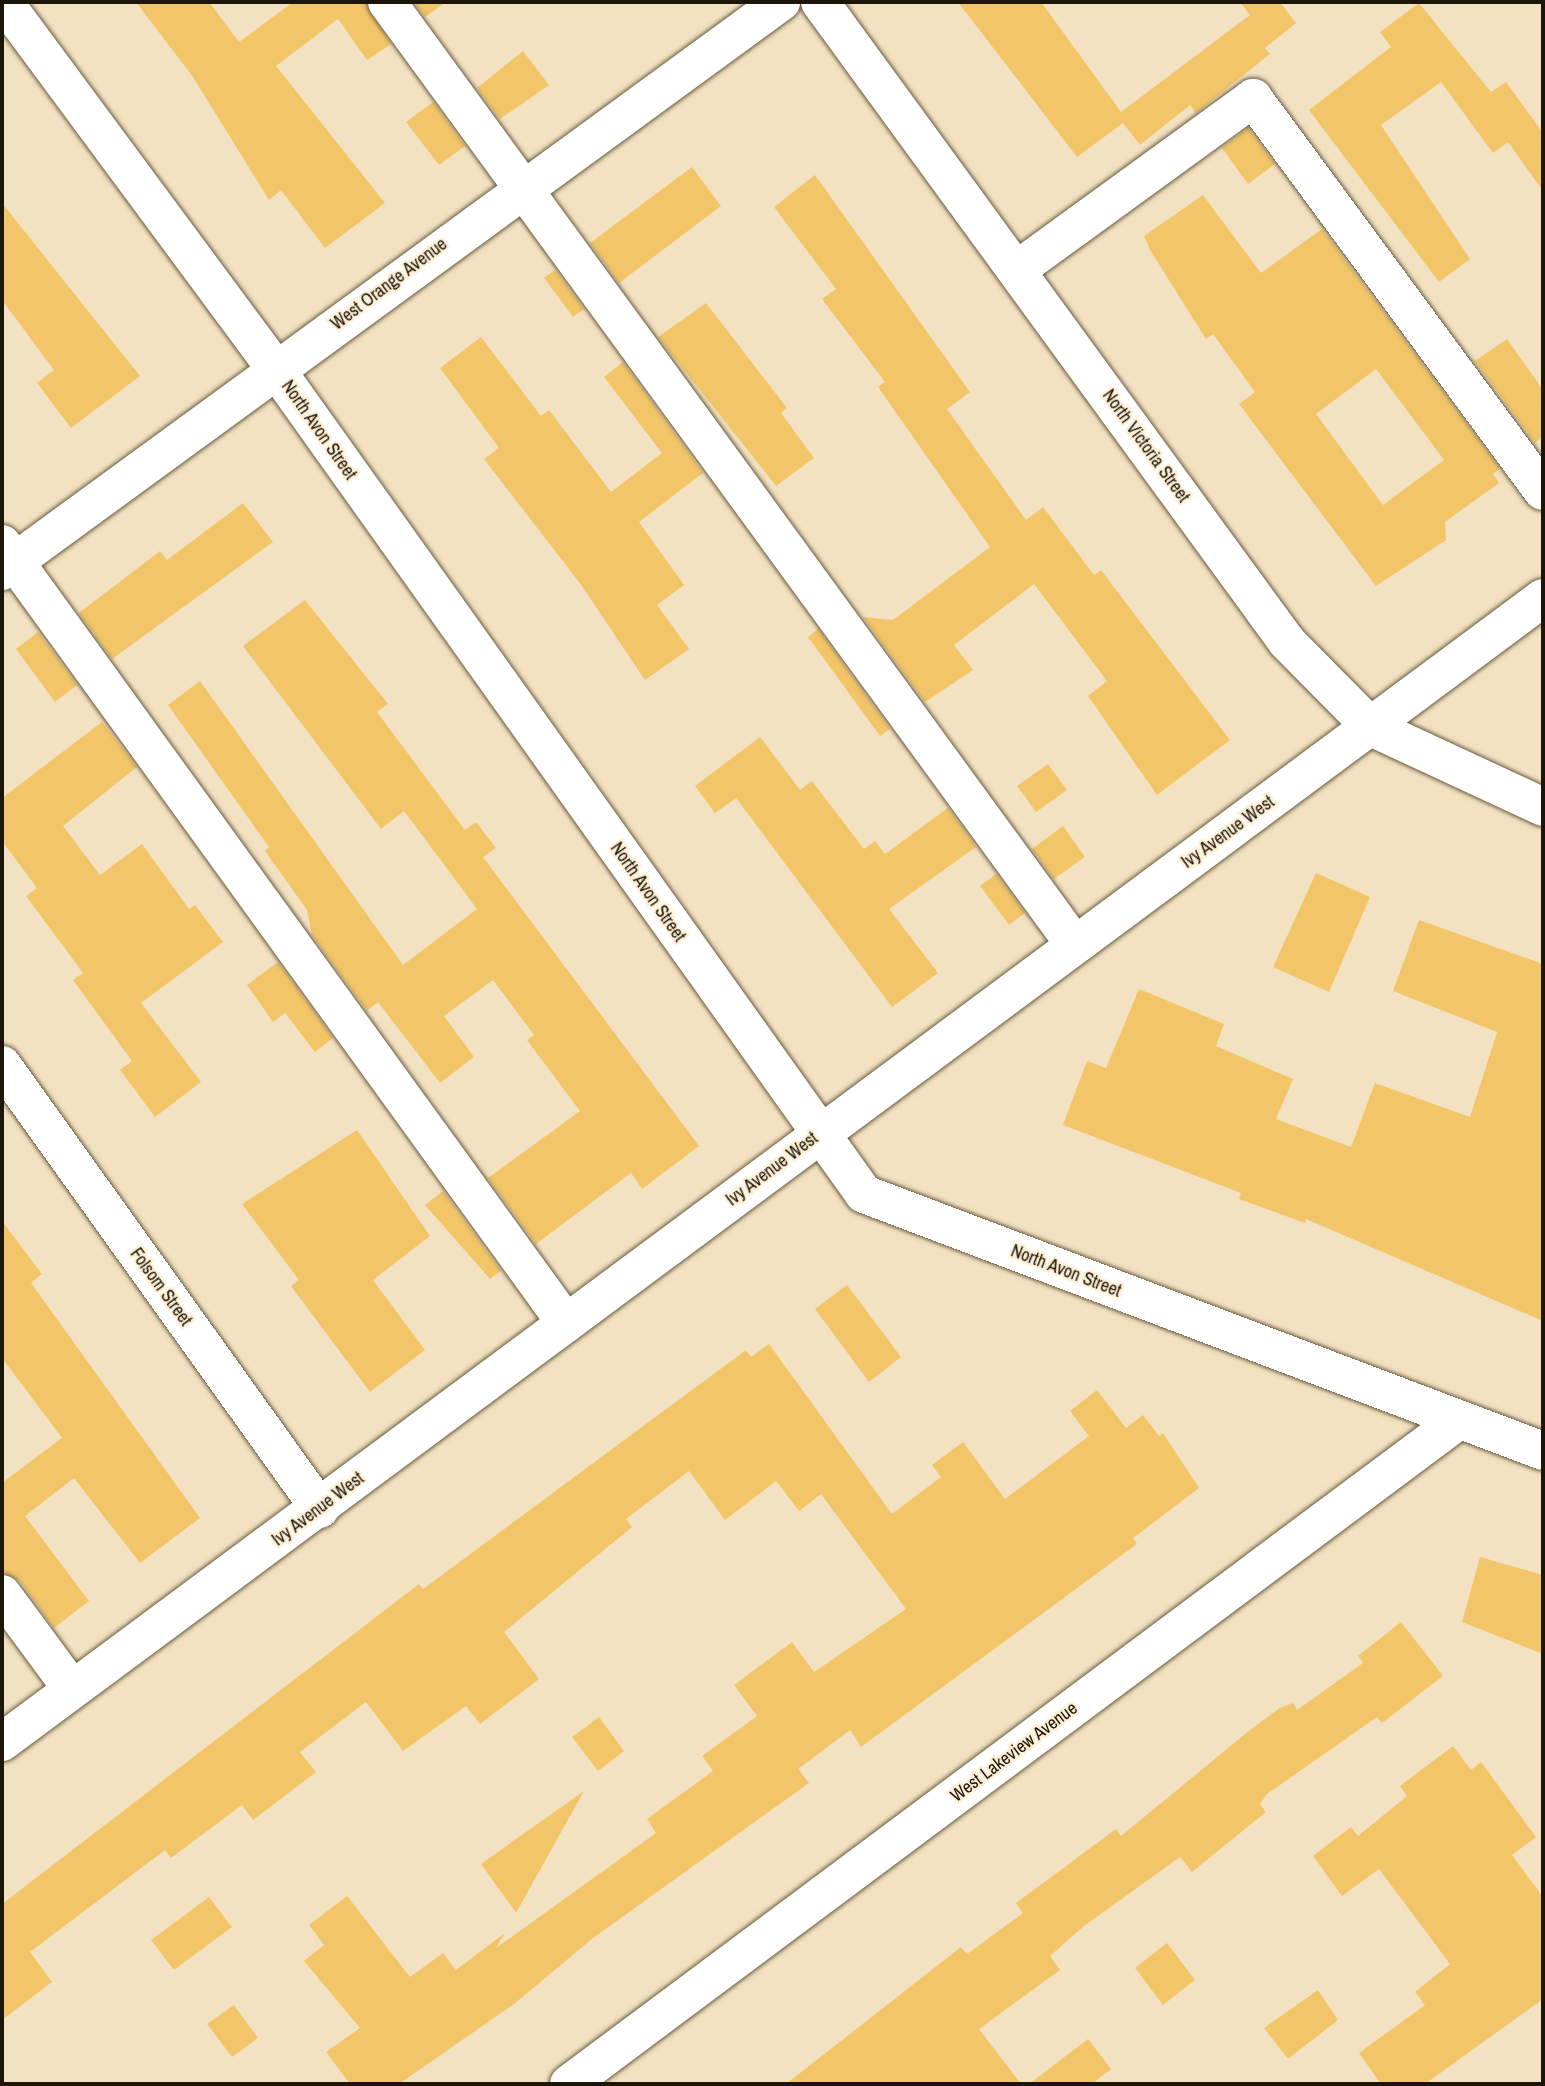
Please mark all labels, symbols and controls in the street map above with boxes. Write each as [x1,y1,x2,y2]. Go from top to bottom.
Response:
street label: West Orange Avenue [326,233,452,335]
street label: North Avon Street [277,376,361,484]
street label: North Victoria Street [1098,385,1194,507]
street label: Ivy Avenue West [1177,791,1279,873]
street label: North Avon Street [606,838,690,946]
street label: Ivy Avenue West [721,1127,823,1211]
street label: North Avon Street [1007,1240,1125,1302]
street label: Folsom Street [125,1244,197,1330]
street label: Ivy Avenue West [267,1467,369,1551]
street label: West Lakeview Avenue [946,1697,1082,1807]

